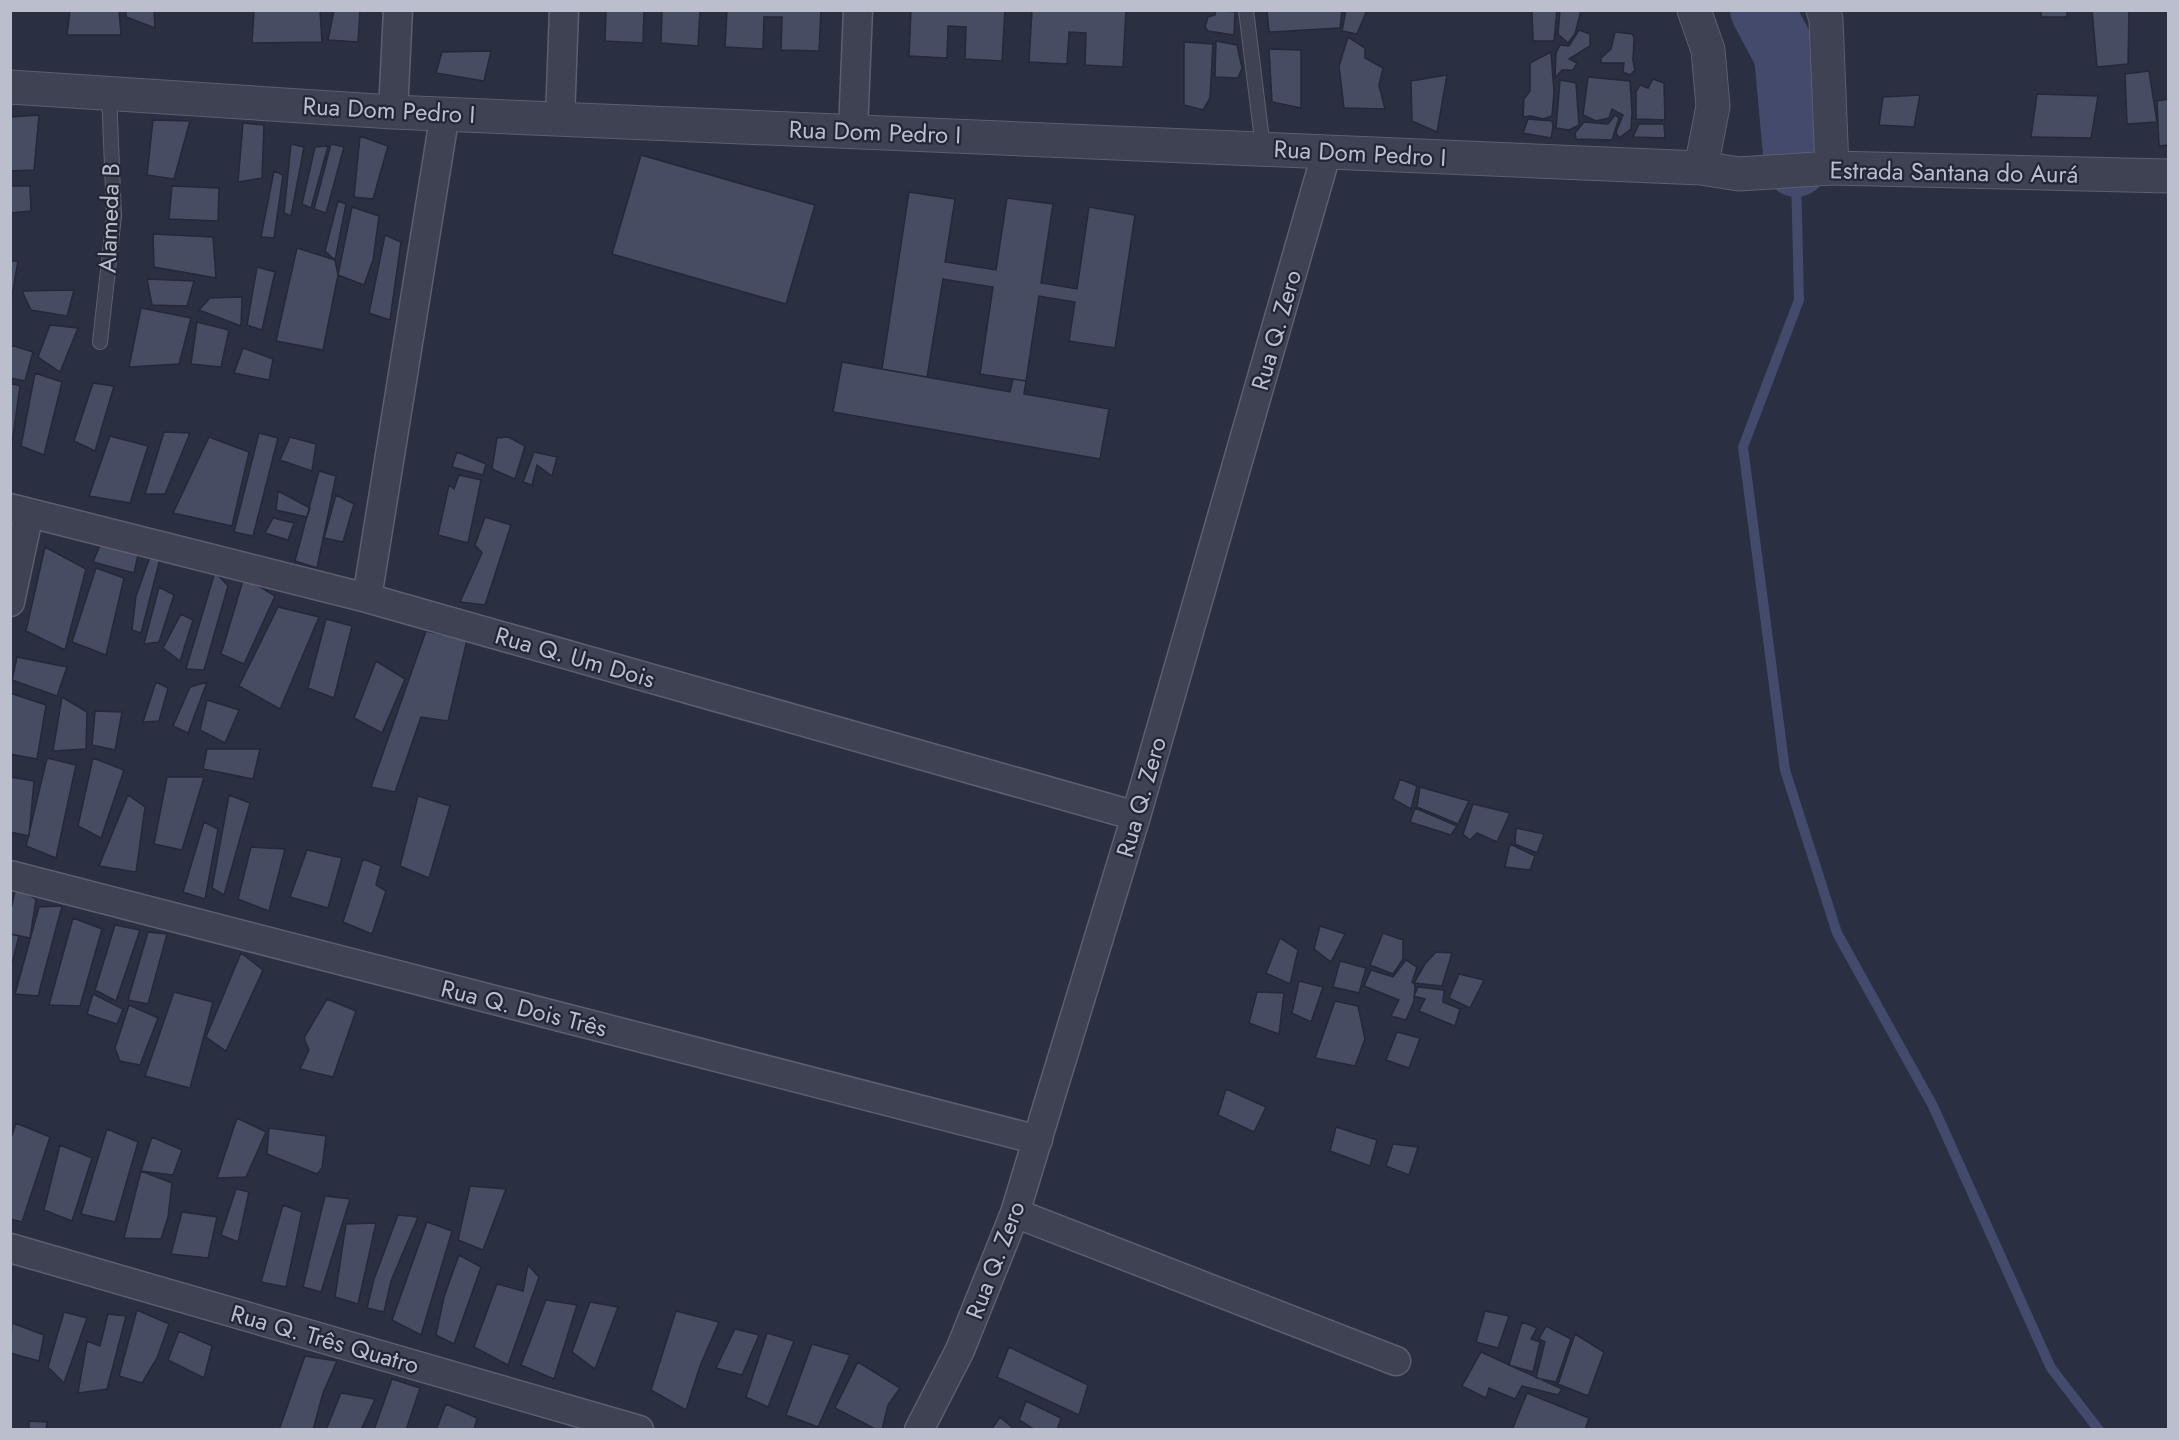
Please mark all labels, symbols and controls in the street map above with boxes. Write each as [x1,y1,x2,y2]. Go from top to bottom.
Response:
street label: Rua Dom Pedro I [302,88,476,132]
street label: Rua Dom Pedro I [788,111,962,153]
street label: Rua Dom Pedro I [1273,131,1447,175]
street label: Estrada Santana do Aurá [1829,152,2079,192]
street label: Alameda B [90,163,128,273]
street label: Rua Q. Zero [1242,266,1310,394]
street label: Rua Q. Um Dois [491,618,659,696]
street label: Rua Q. Zero [1107,733,1175,861]
street label: Rua Q. Dois Três [437,970,611,1046]
street label: Rua Q. Zero [956,1196,1034,1324]
street label: Rua Q. Três Quatro [227,1295,423,1383]

